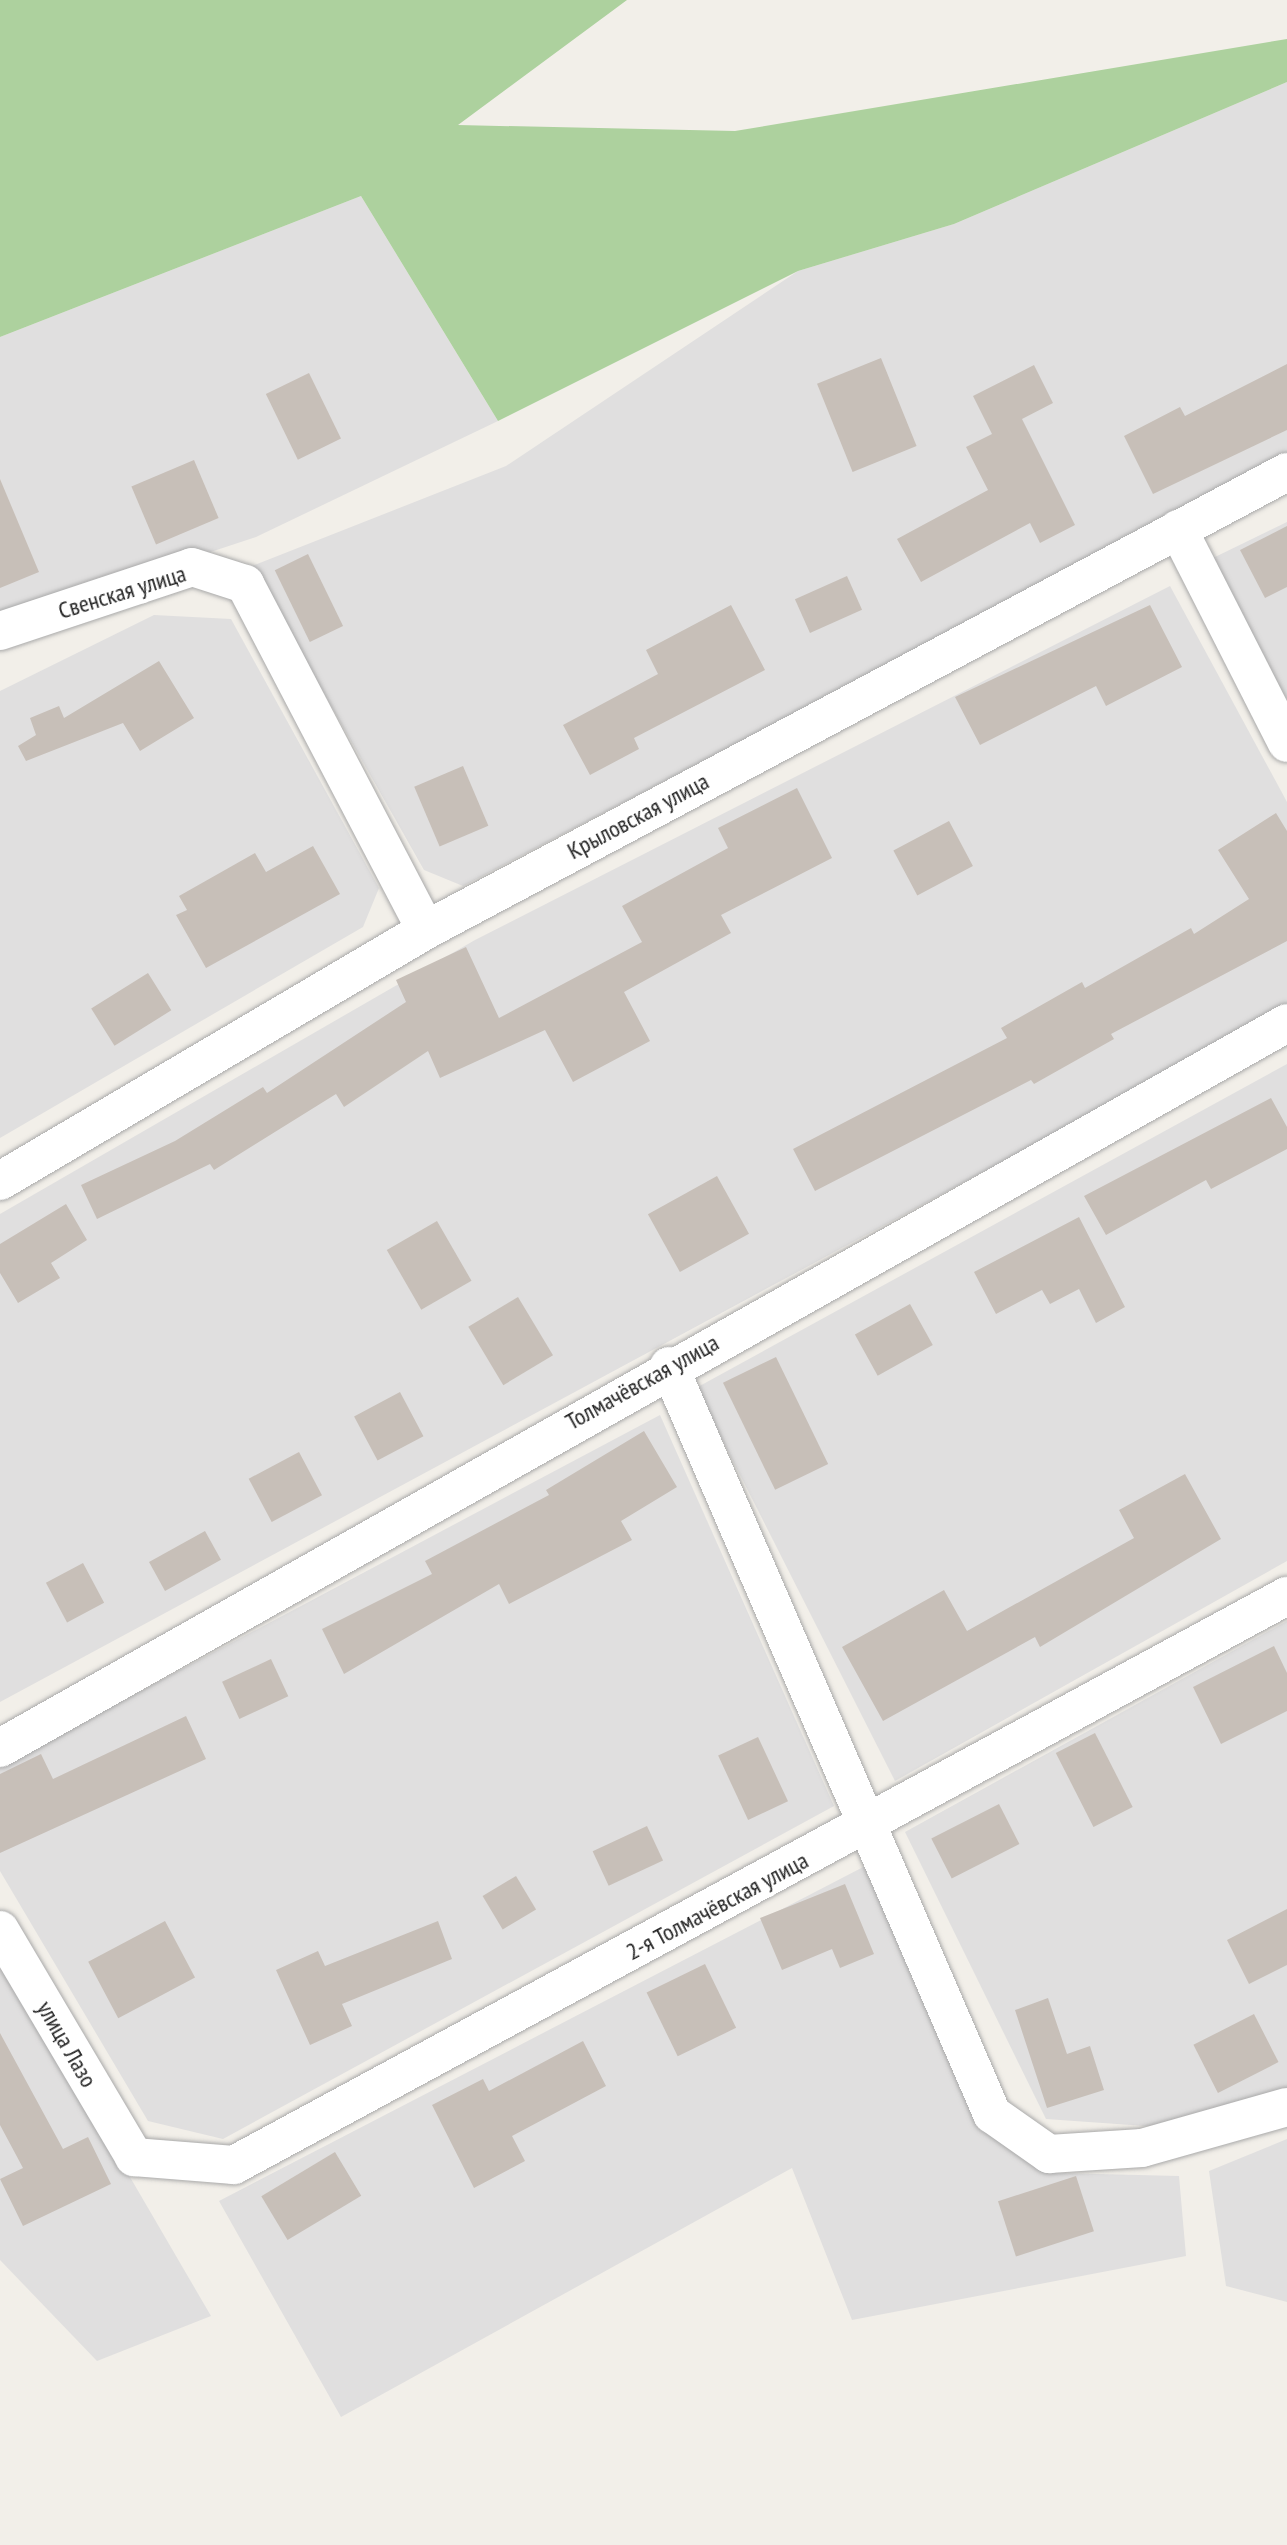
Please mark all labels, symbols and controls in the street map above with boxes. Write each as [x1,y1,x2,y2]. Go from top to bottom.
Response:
street label: Свенская улица [55,559,189,625]
street label: Крыловская улица [562,767,714,865]
street label: Толмачёвская улица [560,1328,724,1436]
street label: 2-я Толмачёвская улица [621,1846,813,1966]
street label: улица Лазо [31,1996,103,2092]

